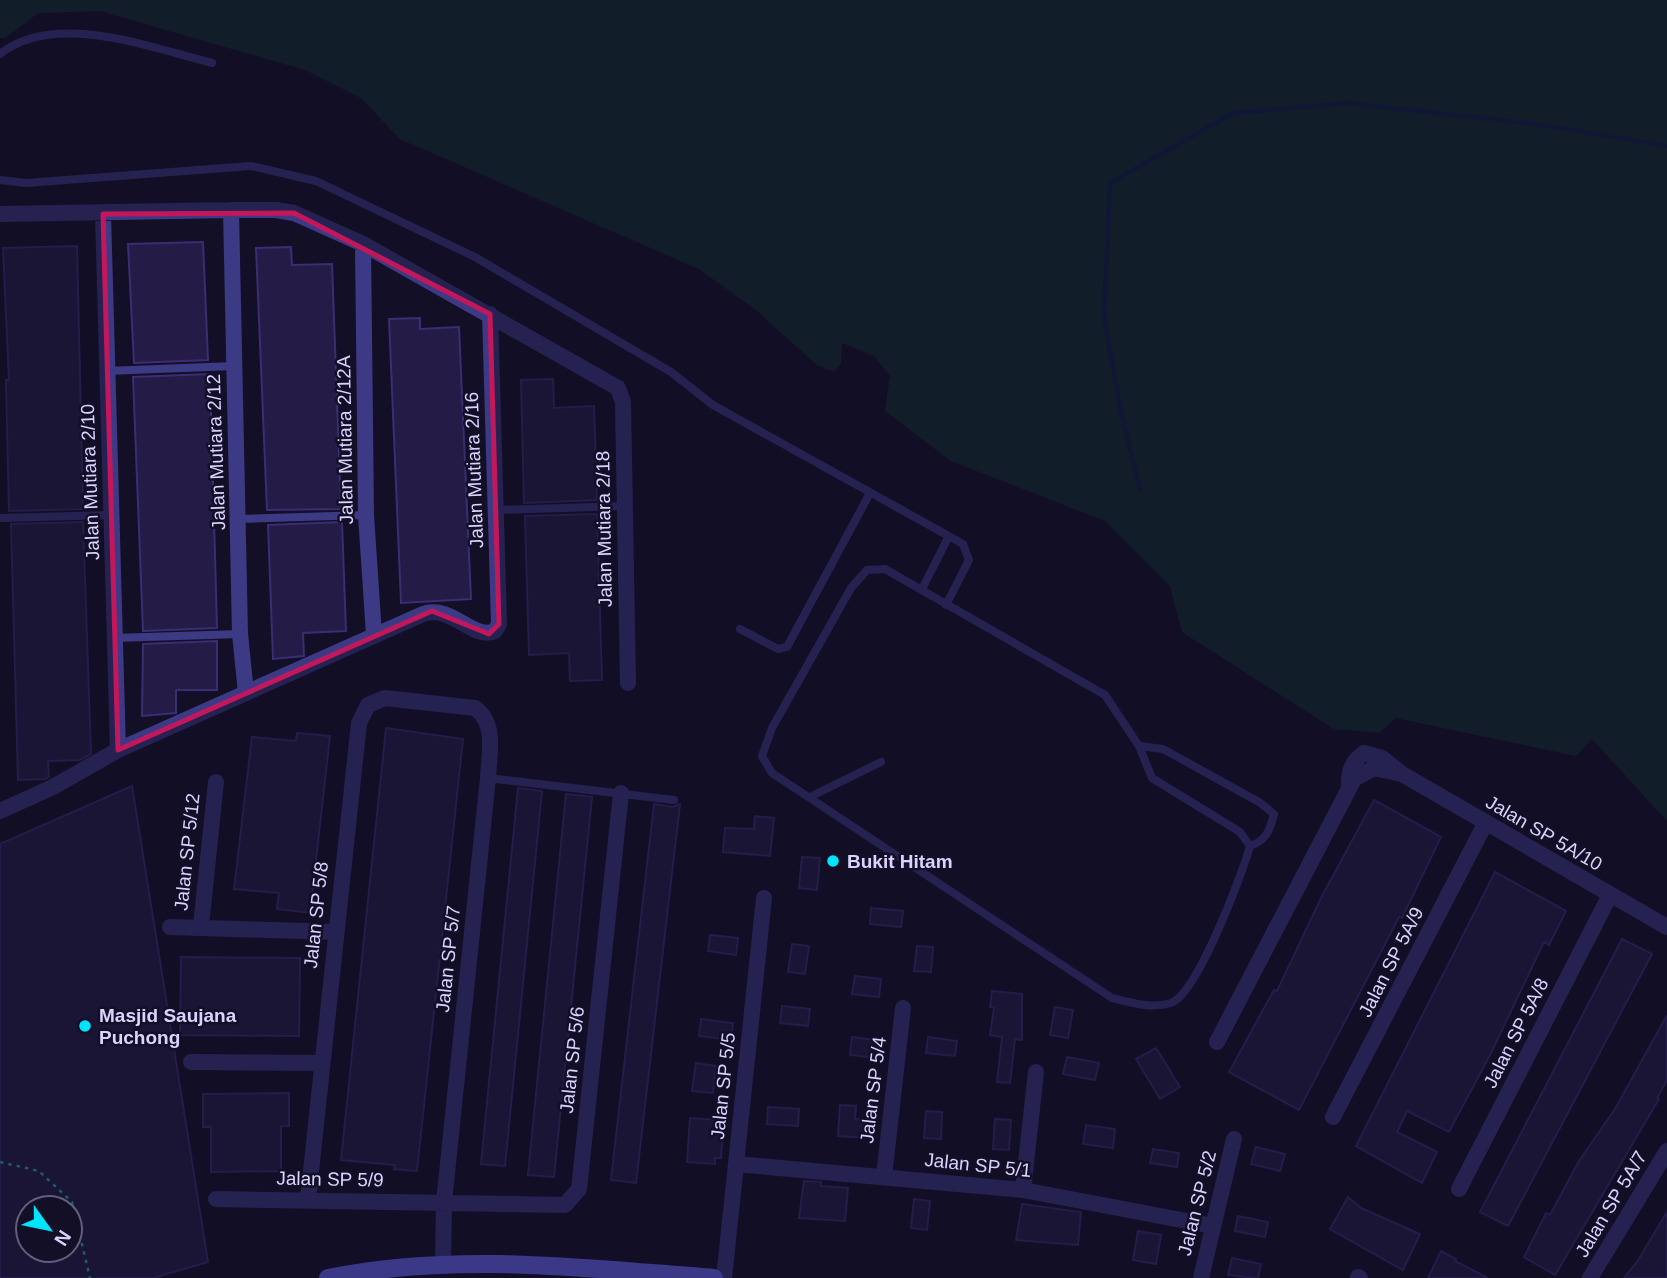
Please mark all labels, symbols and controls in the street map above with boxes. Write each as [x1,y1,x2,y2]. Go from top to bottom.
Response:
street label: Jalan Mutiara 2/12A [333,355,357,525]
street label: Jalan Mutiara 2/12 [203,374,229,530]
street label: Jalan Mutiara 2/16 [461,392,487,548]
street label: Jalan Mutiara 2/10 [77,404,103,560]
street label: Jalan Mutiara 2/18 [592,451,616,607]
street label: Jalan SP 5A/10 [1482,791,1606,875]
street label: Jalan SP 5/12 [170,792,204,912]
place label: Bukit Hitam [847,851,953,872]
marker: Bukit Hitam [825,853,841,869]
street label: Jalan SP 5/8 [300,860,332,970]
street label: Jalan SP 5/7 [432,904,464,1014]
street label: Jalan SP 5A/9 [1354,904,1428,1020]
street label: Jalan SP 5A/8 [1479,975,1553,1091]
place label: Masjid Saujana Puchong [99,1005,237,1048]
street label: Jalan SP 5/6 [556,1005,588,1115]
marker: Masjid Saujana Puchong [77,1018,93,1034]
street label: Jalan SP 5/5 [707,1031,739,1141]
street label: Jalan SP 5/4 [856,1035,890,1145]
street label: Jalan SP 5A/7 [1571,1147,1651,1261]
street label: Jalan SP 5/2 [1174,1148,1220,1258]
street label: Jalan SP 5/1 [923,1149,1033,1181]
street label: Jalan SP 5/9 [276,1168,384,1190]
north arrow [14,1194,84,1264]
text: N [50,1227,75,1249]

